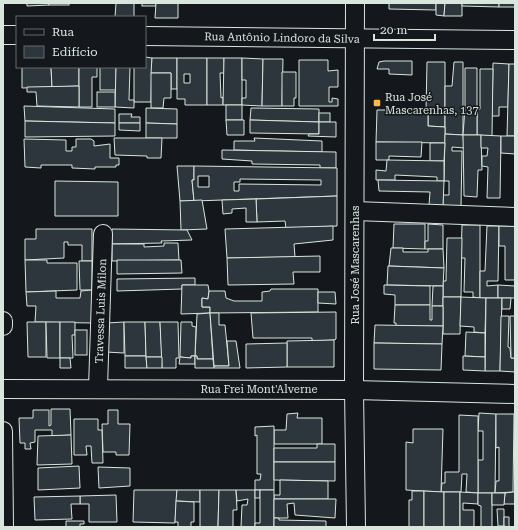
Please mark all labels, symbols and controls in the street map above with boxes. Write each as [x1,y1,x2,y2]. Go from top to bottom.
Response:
legend [16,16,146,68]
scale bar [374,16,435,42]
text: 20 m [380,23,407,37]
text: Rua [52,25,75,39]
street label: Rua Antônio Lindoro da Silva [204,30,360,46]
text: Edifício [52,45,98,59]
place label: Rua José Mascarenhas, 137 [385,91,479,117]
marker: Rua José Mascarenhas, 137 [372,98,382,108]
street label: Rua José Mascarenhas [349,205,362,325]
street label: Travessa Luis Milon [93,258,109,364]
street label: Rua Frei Mont'Alverne [200,383,318,396]

